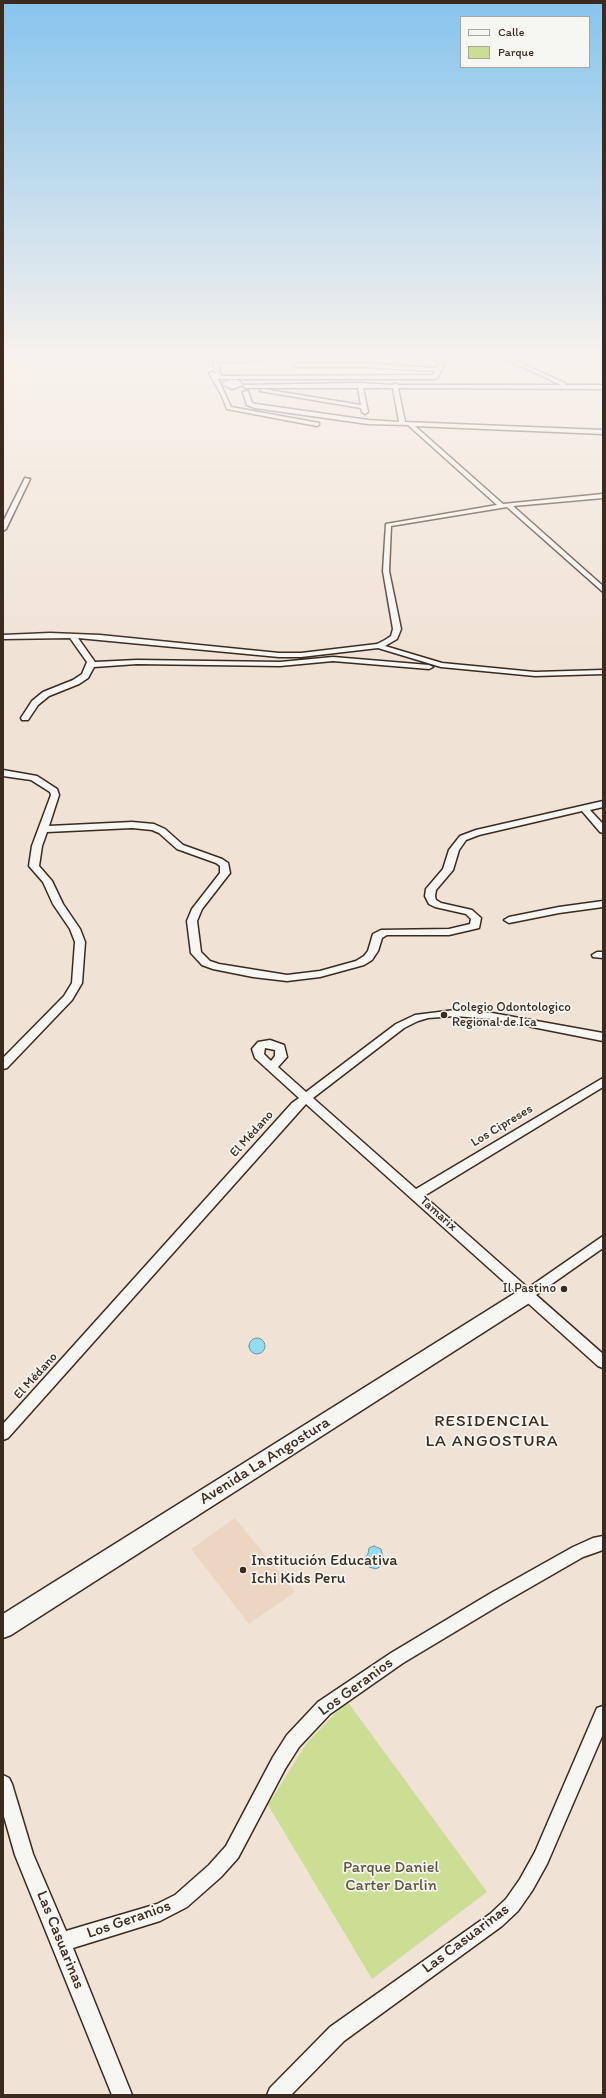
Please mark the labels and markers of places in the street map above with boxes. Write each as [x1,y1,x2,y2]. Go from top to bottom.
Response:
place label: Colegio Odontologico Regional de Ica [452,1000,571,1031]
marker: Colegio Odontologico Regional de Ica [439,1010,449,1020]
place label: Il Pastino [503,1281,556,1297]
marker: Il Pastino [559,1284,569,1294]
place label: Institución Educativa Ichi Kids Peru [251,1551,398,1589]
marker: Institución Educativa Ichi Kids Peru [238,1565,248,1575]

